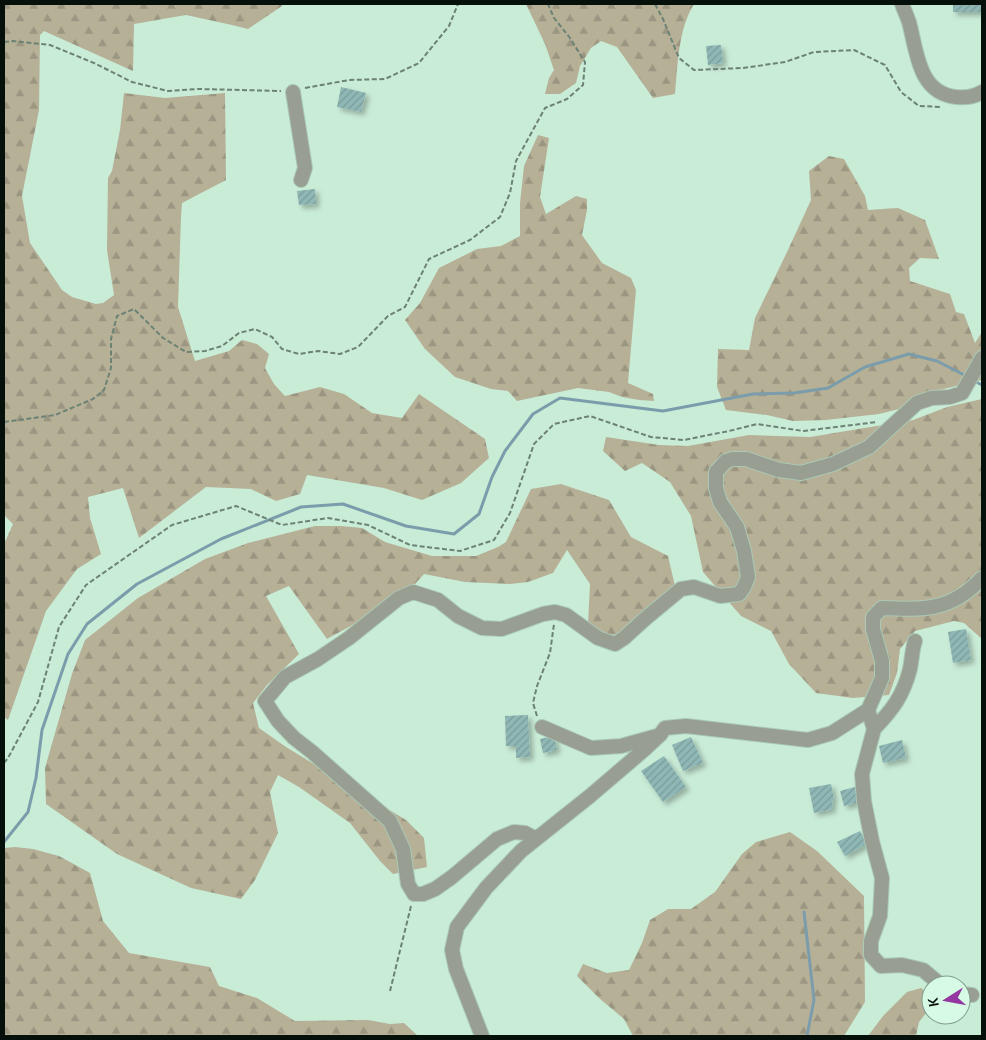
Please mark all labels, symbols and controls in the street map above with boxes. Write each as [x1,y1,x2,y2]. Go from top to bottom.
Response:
north arrow [921,975,971,1025]
text: K [924,996,943,1009]

